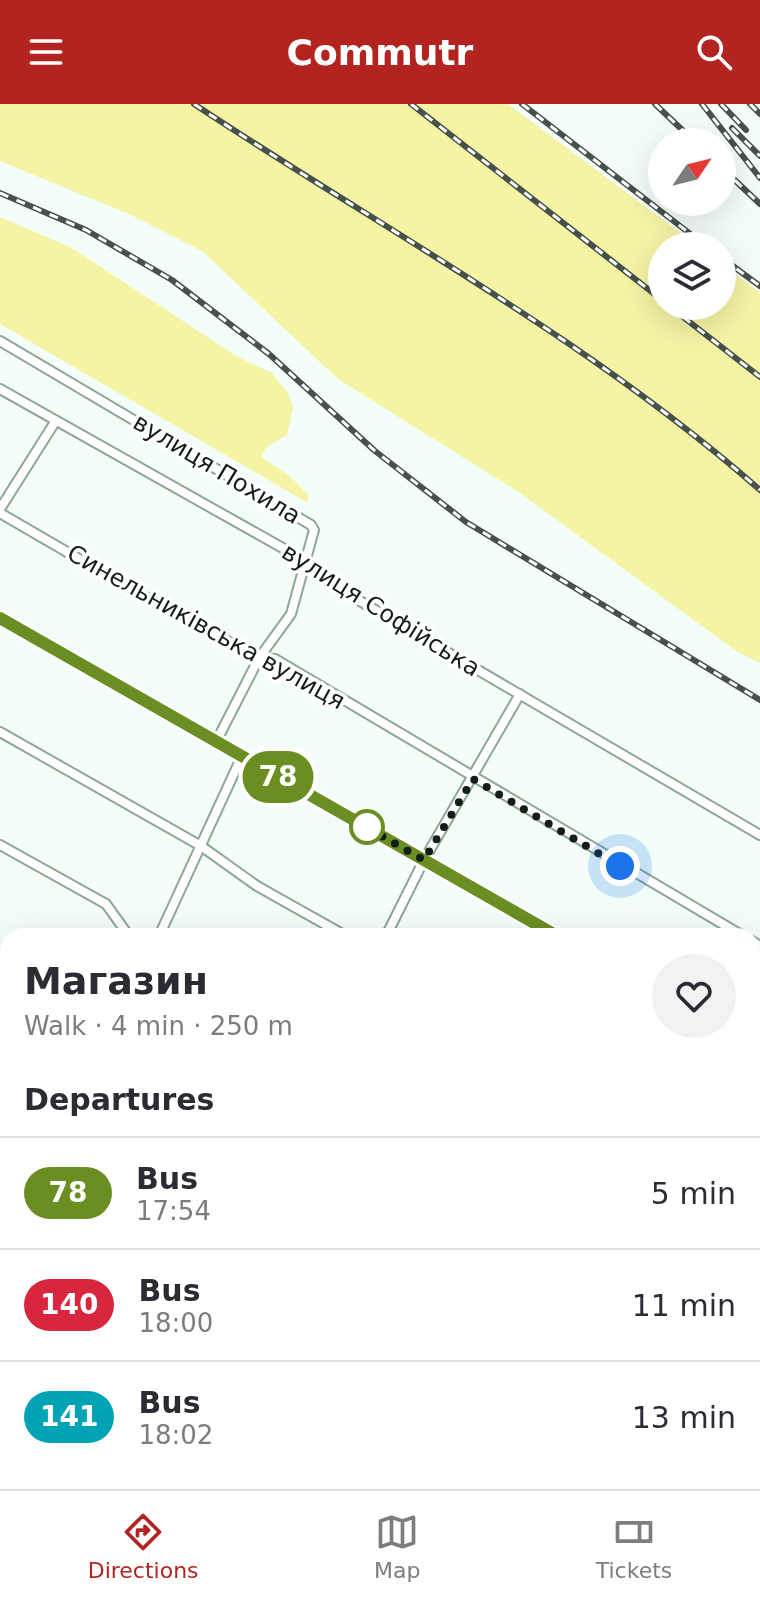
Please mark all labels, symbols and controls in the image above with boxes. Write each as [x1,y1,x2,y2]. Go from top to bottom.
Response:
icon: menu [24,30,68,74]
icon: search [692,30,736,74]
text: Commutr [287,32,473,73]
north arrow [648,128,736,216]
map controls [648,128,736,320]
button: layers [648,232,736,320]
street label: вулиця Похила [128,408,306,530]
street label: вулиця Софійська [277,538,485,682]
street label: Синельниківська вулиця [62,539,350,715]
line badge: 78 [242,751,314,803]
text: 78 [259,760,297,793]
unlabelled marker [350,810,384,844]
your location [600,846,640,886]
button: heart [652,954,736,1038]
text: Магазин [24,959,208,1003]
text: Walk · 4 min · 250 m [24,1011,293,1041]
text: Departures [24,1082,214,1117]
text: Bus [136,1161,198,1196]
text: 78 [49,1176,87,1209]
text: 5 min [651,1176,736,1211]
text: 17:54 [136,1196,211,1226]
text: Bus [138,1273,201,1308]
text: 140 [40,1288,98,1321]
text: 11 min [632,1288,736,1323]
text: 18:00 [138,1308,213,1338]
text: Bus [138,1385,201,1420]
text: 141 [40,1400,98,1433]
text: 13 min [632,1400,736,1435]
text: 18:02 [138,1420,213,1450]
tab: Directions [88,1510,199,1583]
tab: Map [374,1510,420,1583]
tab: Tickets [596,1510,672,1583]

